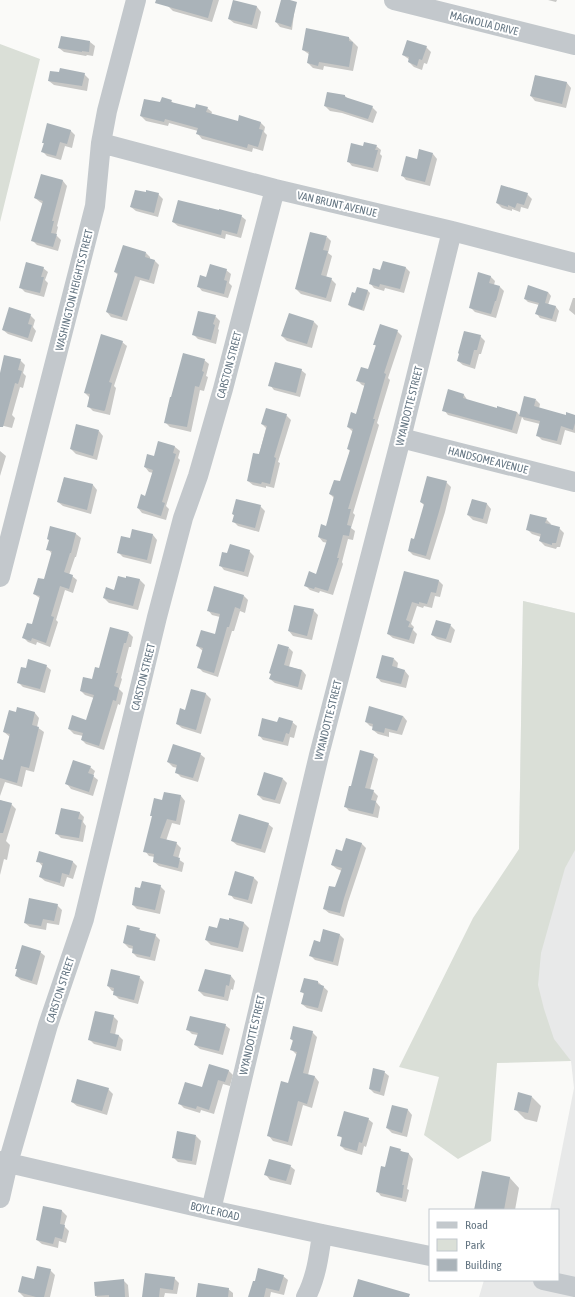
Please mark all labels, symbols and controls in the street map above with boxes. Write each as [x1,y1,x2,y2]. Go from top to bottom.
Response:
street label: MAGNOLIA DRIVE [449,9,520,37]
street label: VAN BRUNT AVENUE [296,189,378,219]
street label: WASHINGTON HEIGHTS STREET [53,228,95,352]
street label: CARSTON STREET [214,330,244,400]
street label: WYANDOTTE STREET [393,365,425,447]
street label: HANDSOME AVENUE [447,444,530,476]
street label: CARSTON STREET [129,642,157,712]
street label: WYANDOTTE STREET [312,679,344,761]
street label: CARSTON STREET [44,955,76,1024]
street label: WYANDOTTE STREET [237,994,267,1076]
street label: BOYLE ROAD [189,1200,241,1222]
legend [429,1209,559,1281]
text: Road [465,1218,488,1232]
text: Park [465,1238,486,1252]
text: Building [465,1258,503,1272]

